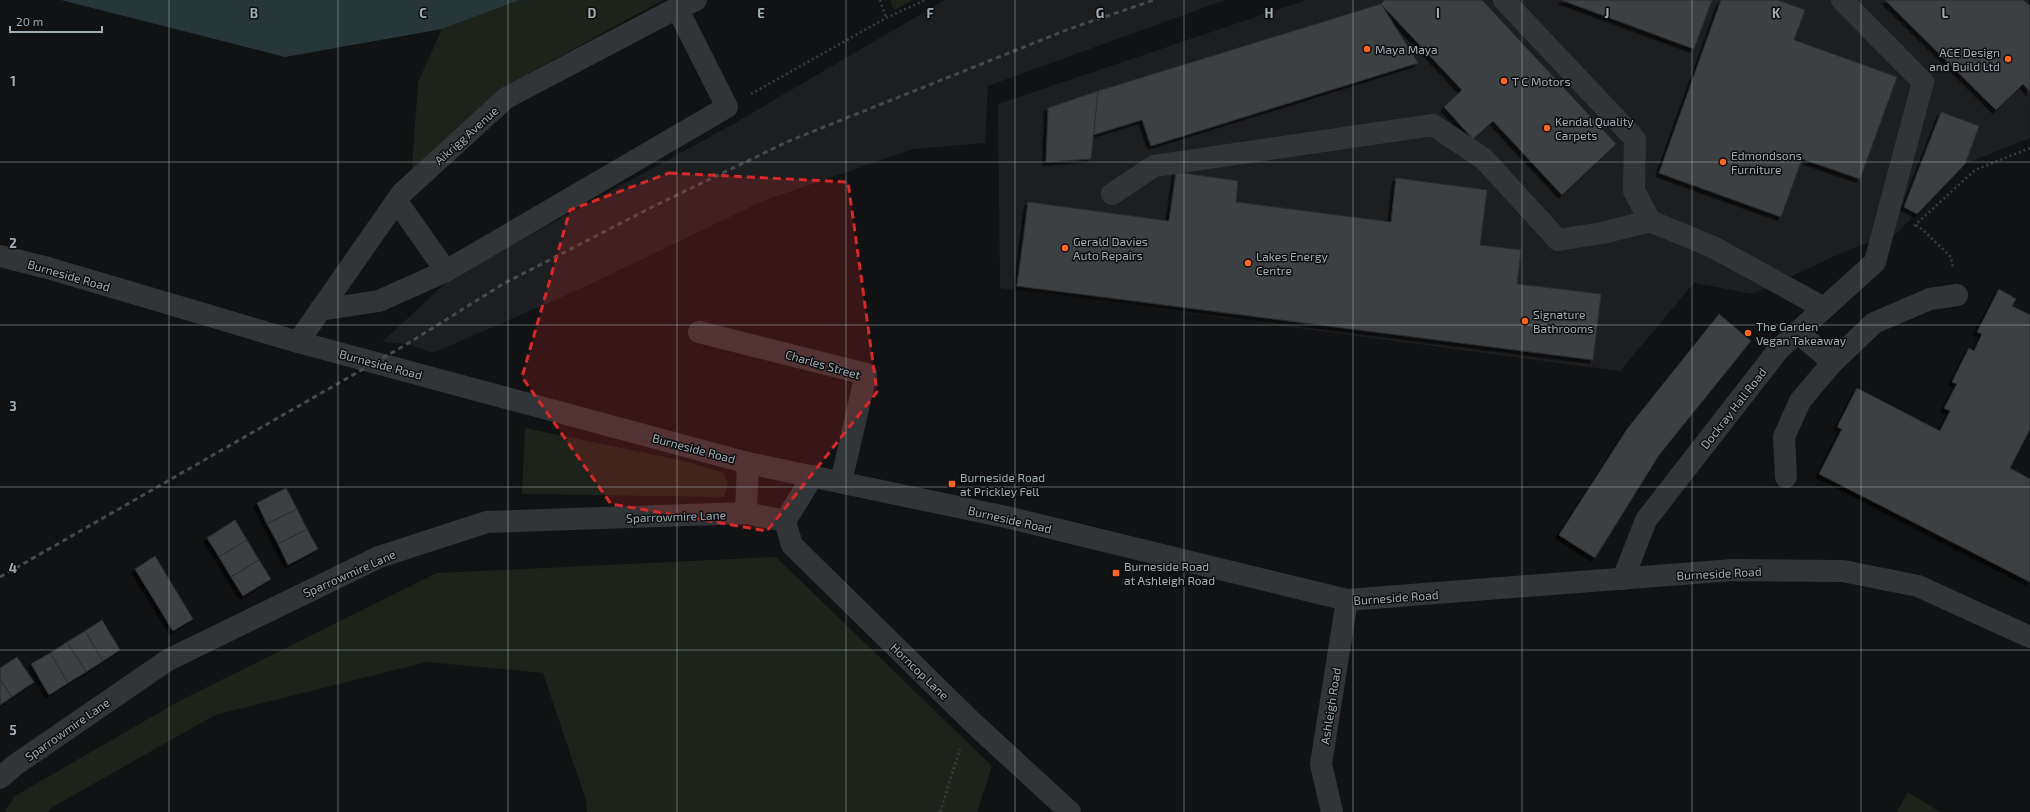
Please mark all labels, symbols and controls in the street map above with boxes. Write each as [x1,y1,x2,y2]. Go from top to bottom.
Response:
text: B [250,5,258,21]
text: C [419,5,427,21]
text: D [588,5,597,21]
text: E [757,5,765,21]
text: F [926,5,934,21]
text: G [1096,5,1104,21]
text: H [1265,5,1274,21]
text: I [1436,5,1440,21]
text: J [1605,5,1609,21]
text: K [1772,5,1781,21]
text: L [1942,5,1949,21]
scale bar [10,8,102,34]
text: 20 m [16,14,43,28]
place label: Maya Maya [1375,42,1438,56]
marker: Maya Maya [1362,44,1372,54]
place label: ACE Design and Build Ltd [1929,45,2000,73]
marker: ACE Design and Build Ltd [2003,54,2013,64]
text: 1 [10,73,16,89]
place label: T C Motors [1512,74,1571,88]
marker: T C Motors [1499,76,1509,86]
street label: Aikrigg Avenue [431,103,501,167]
place label: Kendal Quality Carpets [1555,114,1634,142]
marker: Kendal Quality Carpets [1542,123,1552,133]
place label: Edmondsons Furniture [1731,148,1802,176]
marker: Edmondsons Furniture [1718,157,1728,167]
place label: Gerald Davies Auto Repairs [1073,234,1148,262]
text: 2 [9,235,17,251]
marker: Gerald Davies Auto Repairs [1060,243,1070,253]
place label: Lakes Energy Centre [1256,249,1328,277]
street label: Burneside Road [26,257,112,293]
marker: Lakes Energy Centre [1243,258,1253,268]
place label: Signature Bathrooms [1533,307,1593,335]
marker: Signature Bathrooms [1520,316,1530,326]
place label: The Garden Vegan Takeaway [1756,319,1847,347]
marker: The Garden Vegan Takeaway [1743,328,1753,338]
street label: Burneside Road [338,346,424,382]
street label: Charles Street [784,347,863,382]
street label: Dockray Hall Road [1697,365,1769,451]
text: 3 [9,398,17,414]
street label: Burneside Road [651,430,737,466]
place label: Burneside Road at Prickley Fell [960,470,1045,498]
marker: Burneside Road at Prickley Fell [947,479,957,489]
street label: Burneside Road [967,503,1053,535]
street label: Sparrowmire Lane [626,507,726,525]
street label: Sparrowmire Lane [301,546,397,600]
place label: Burneside Road at Ashleigh Road [1124,559,1215,587]
text: 4 [9,560,17,576]
street label: Burneside Road [1676,564,1762,582]
marker: Burneside Road at Ashleigh Road [1111,568,1121,578]
street label: Burneside Road [1353,587,1439,607]
street label: Horncop Lane [888,640,952,702]
street label: Ashleigh Road [1317,667,1343,745]
street label: Sparrowmire Lane [22,695,112,763]
text: 5 [9,722,17,738]

